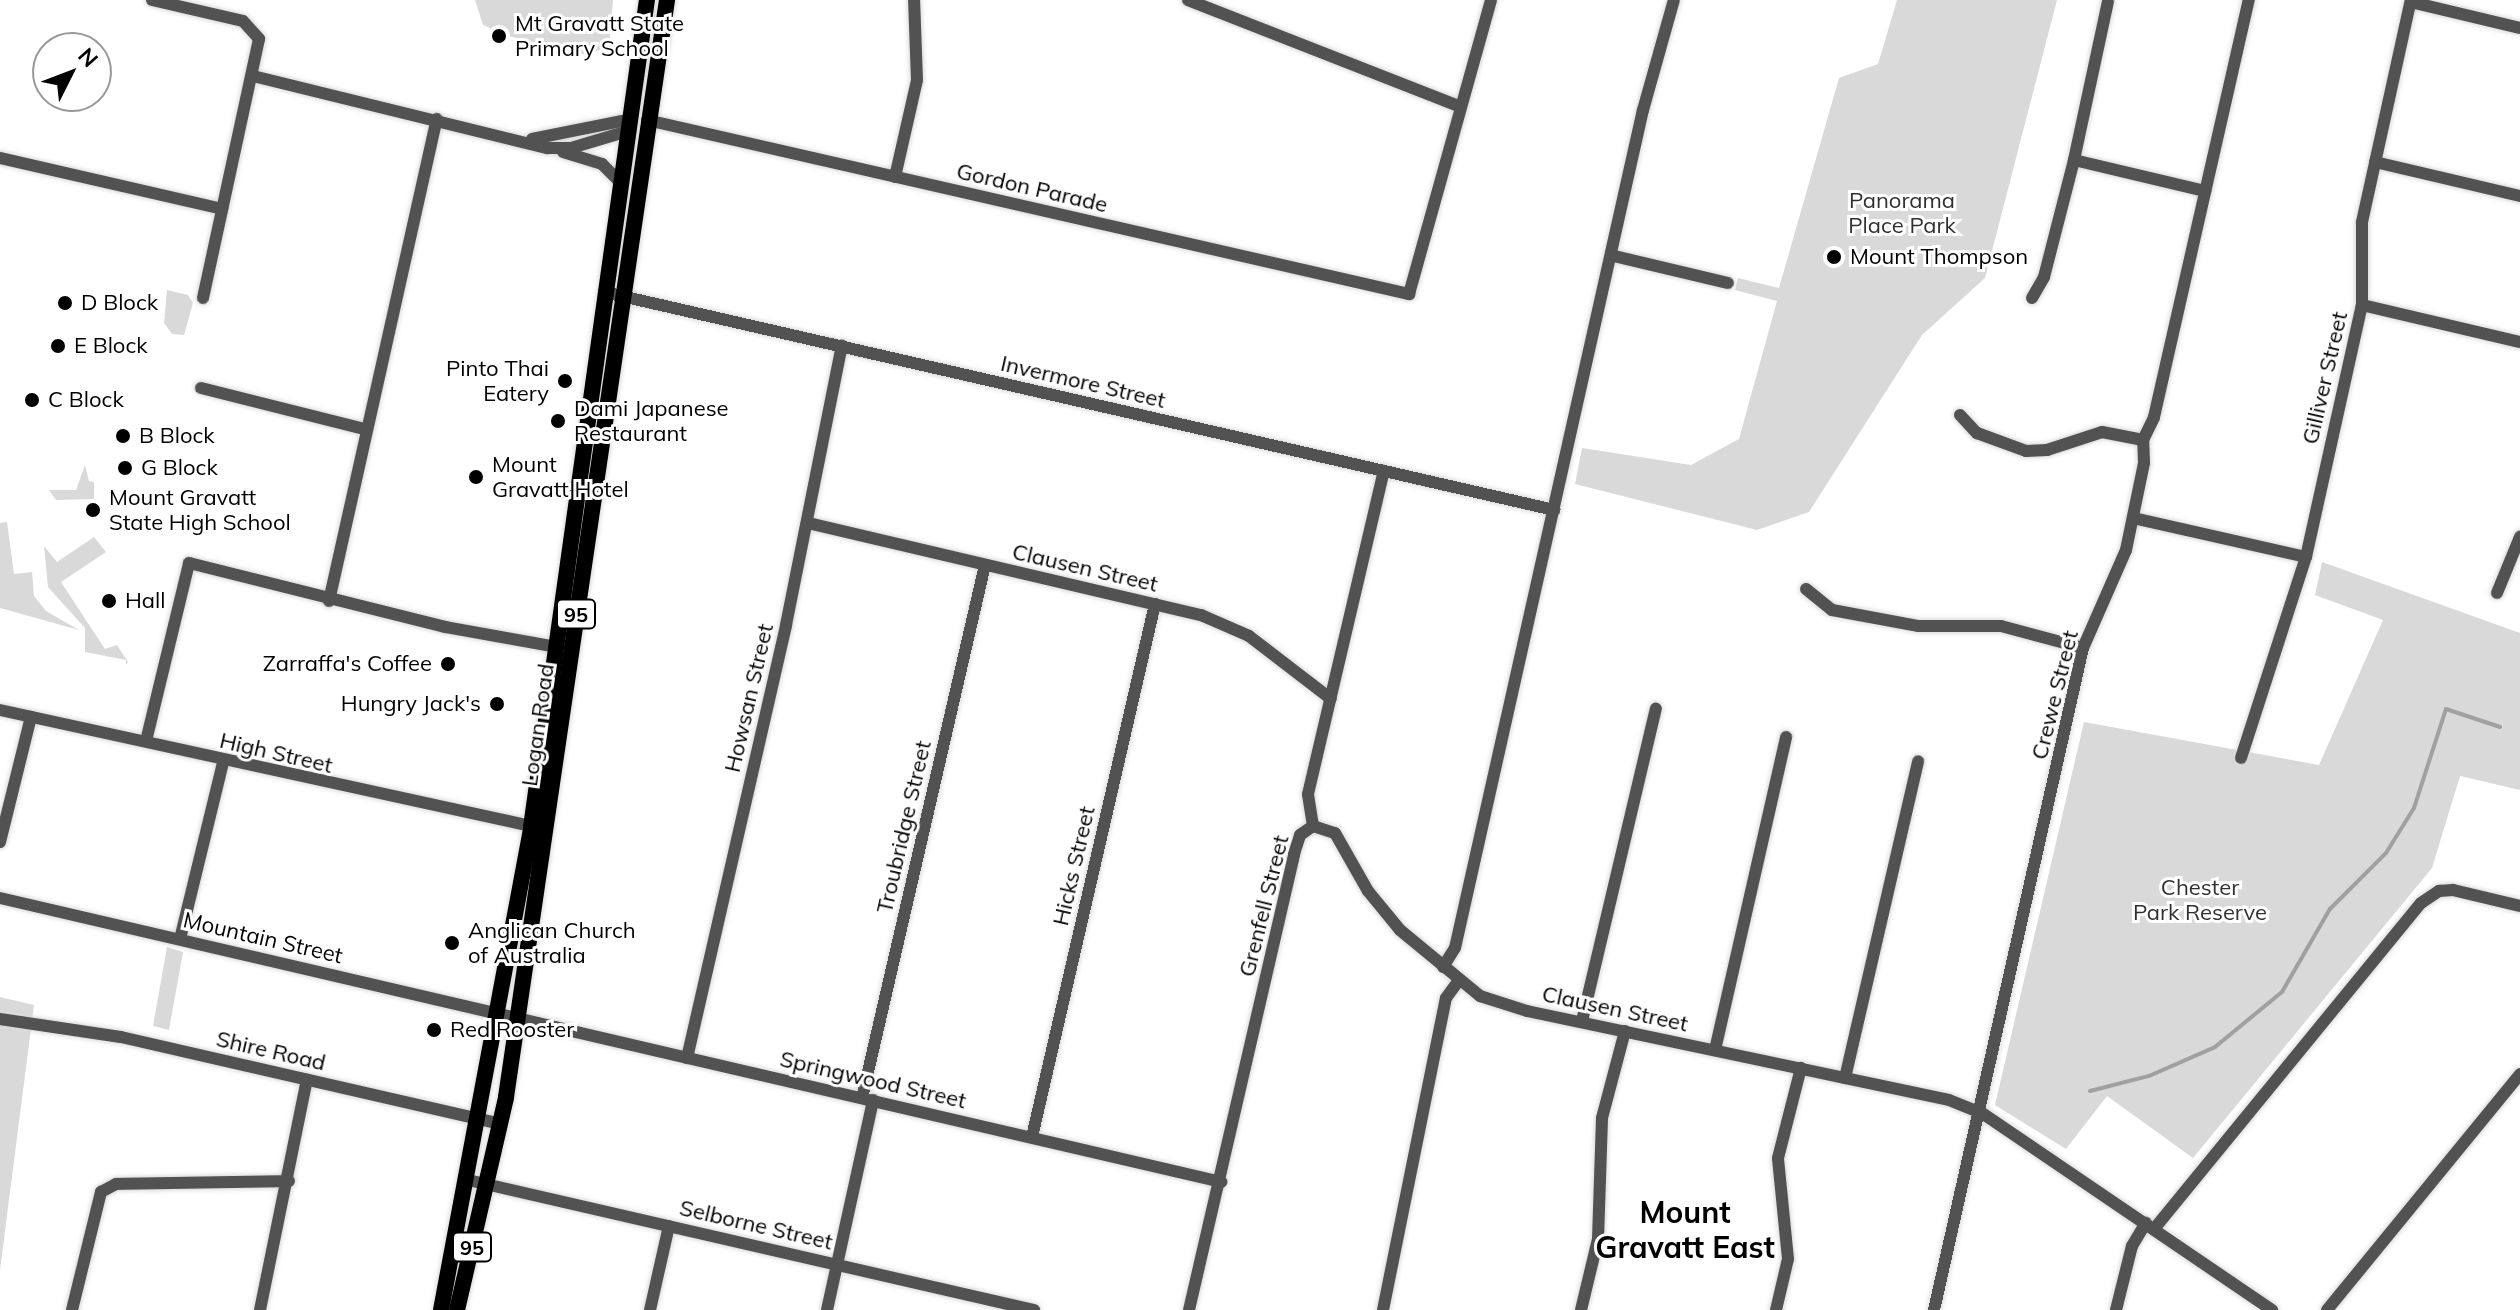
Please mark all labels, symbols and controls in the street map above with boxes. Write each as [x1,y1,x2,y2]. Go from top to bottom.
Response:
place label: Mt Gravatt State Primary School [515,10,684,62]
marker: Mt Gravatt State Primary School [490,27,508,45]
north arrow [32,32,112,112]
text: N [72,42,104,73]
street label: Gordon Parade [954,158,1110,218]
park label: Panorama Place Park [1848,187,1956,238]
place label: Mount Thompson [1850,244,2028,270]
marker: Mount Thompson [1825,248,1843,266]
place label: D Block [81,290,158,316]
marker: D Block [56,294,74,312]
street label: Gilliver Street [2297,309,2353,447]
place label: E Block [74,333,148,359]
marker: E Block [49,337,67,355]
street label: Invermore Street [998,350,1168,414]
place label: Pinto Thai Eatery [446,355,549,406]
marker: Pinto Thai Eatery [556,372,574,390]
place label: C Block [48,387,124,413]
marker: C Block [23,391,41,409]
place label: Dami Japanese Restaurant [574,395,729,446]
marker: Dami Japanese Restaurant [549,412,567,430]
place label: B Block [139,423,215,449]
marker: B Block [114,427,132,445]
place label: Mount Gravatt Hotel [492,451,629,502]
place label: G Block [141,455,218,481]
marker: G Block [116,459,134,477]
marker: Mount Gravatt Hotel [467,468,485,486]
place label: Mount Gravatt State High School [109,484,291,536]
marker: Mount Gravatt State High School [84,501,102,519]
street label: Clausen Street [1010,538,1160,598]
place label: Hall [125,588,166,614]
marker: Hall [100,592,118,610]
road number: 95 [556,598,596,630]
street label: Howsan Street [719,621,779,775]
street label: Crewe Street [2026,628,2084,762]
place label: Zarraffa's Coffee [263,651,432,677]
marker: Zarraffa's Coffee [439,655,457,673]
street label: Logan Road [516,662,560,788]
place label: Hungry Jack's [341,691,481,717]
marker: Hungry Jack's [488,695,506,713]
street label: High Street [217,727,335,779]
street label: Troubridge Street [871,738,937,916]
street label: Hicks Street [1047,804,1101,928]
street label: Grenfell Street [1234,832,1294,980]
park label: Chester Park Reserve [2133,874,2267,926]
street label: Mountain Street [181,907,345,969]
place label: Anglican Church of Australia [468,917,636,968]
marker: Anglican Church of Australia [443,934,461,952]
street label: Clausen Street [1540,981,1690,1037]
place label: Red Rooster [450,1017,574,1043]
marker: Red Rooster [425,1021,443,1039]
street label: Shire Road [214,1026,328,1076]
street label: Springwood Street [777,1046,969,1114]
district label: Mount Gravatt East [1595,1194,1775,1264]
street label: Selborne Street [677,1195,835,1255]
road number: 95 [452,1231,492,1263]

